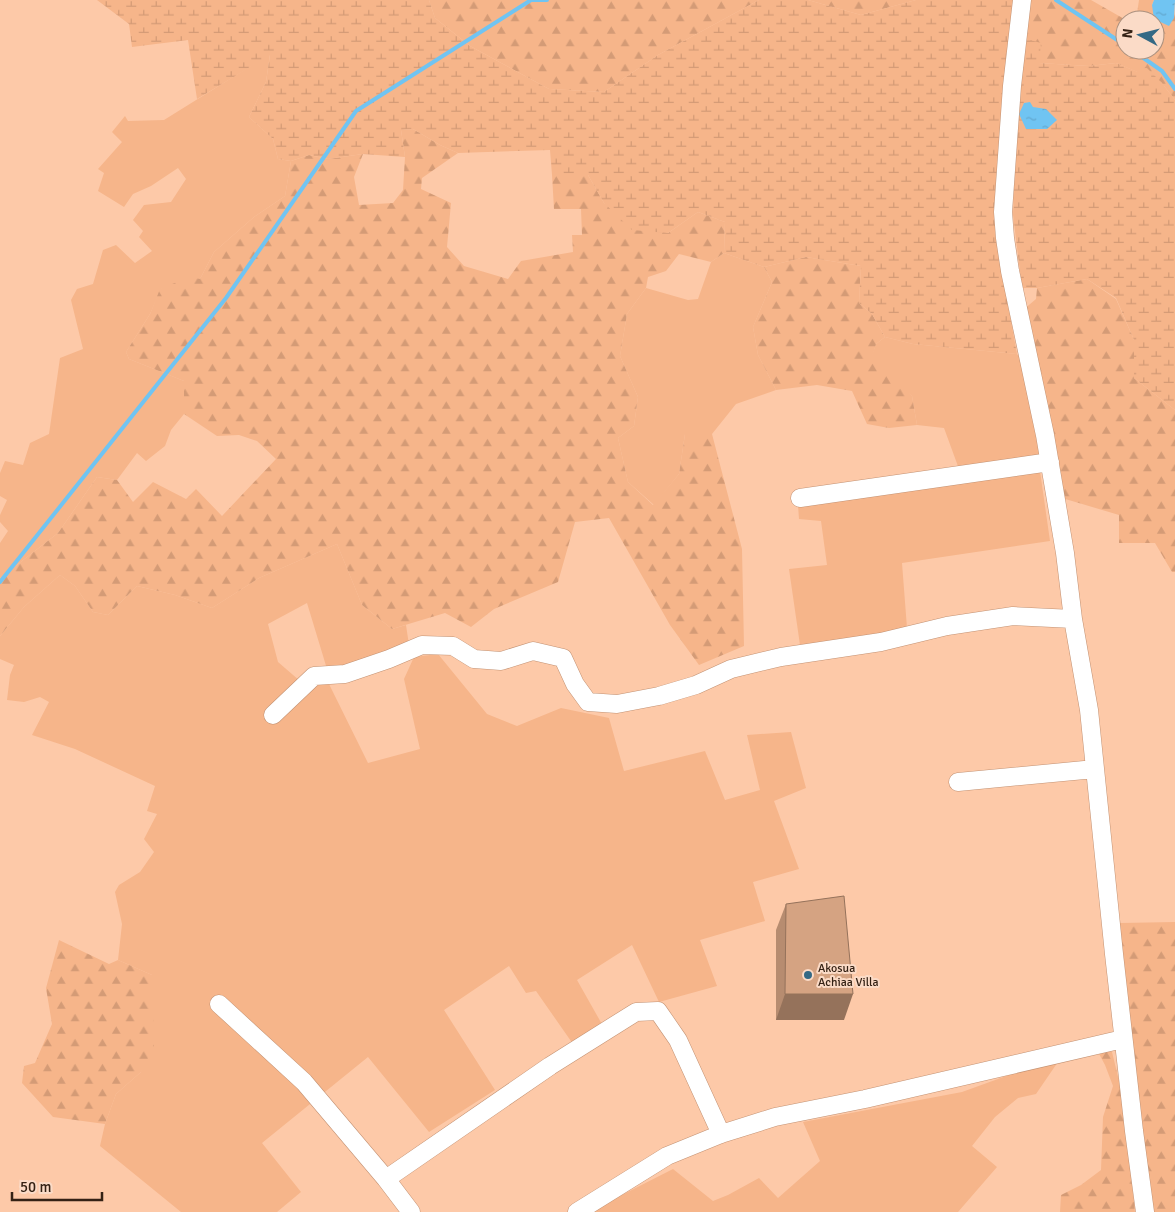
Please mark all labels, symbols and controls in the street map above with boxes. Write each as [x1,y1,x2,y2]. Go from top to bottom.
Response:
north arrow [1115,10,1165,60]
text: N [1119,28,1137,39]
place label: Akosua Achiaa Villa [818,961,879,990]
marker: Akosua Achiaa Villa [802,969,814,981]
scale bar [12,1170,102,1202]
text: 50 m [20,1178,51,1196]

